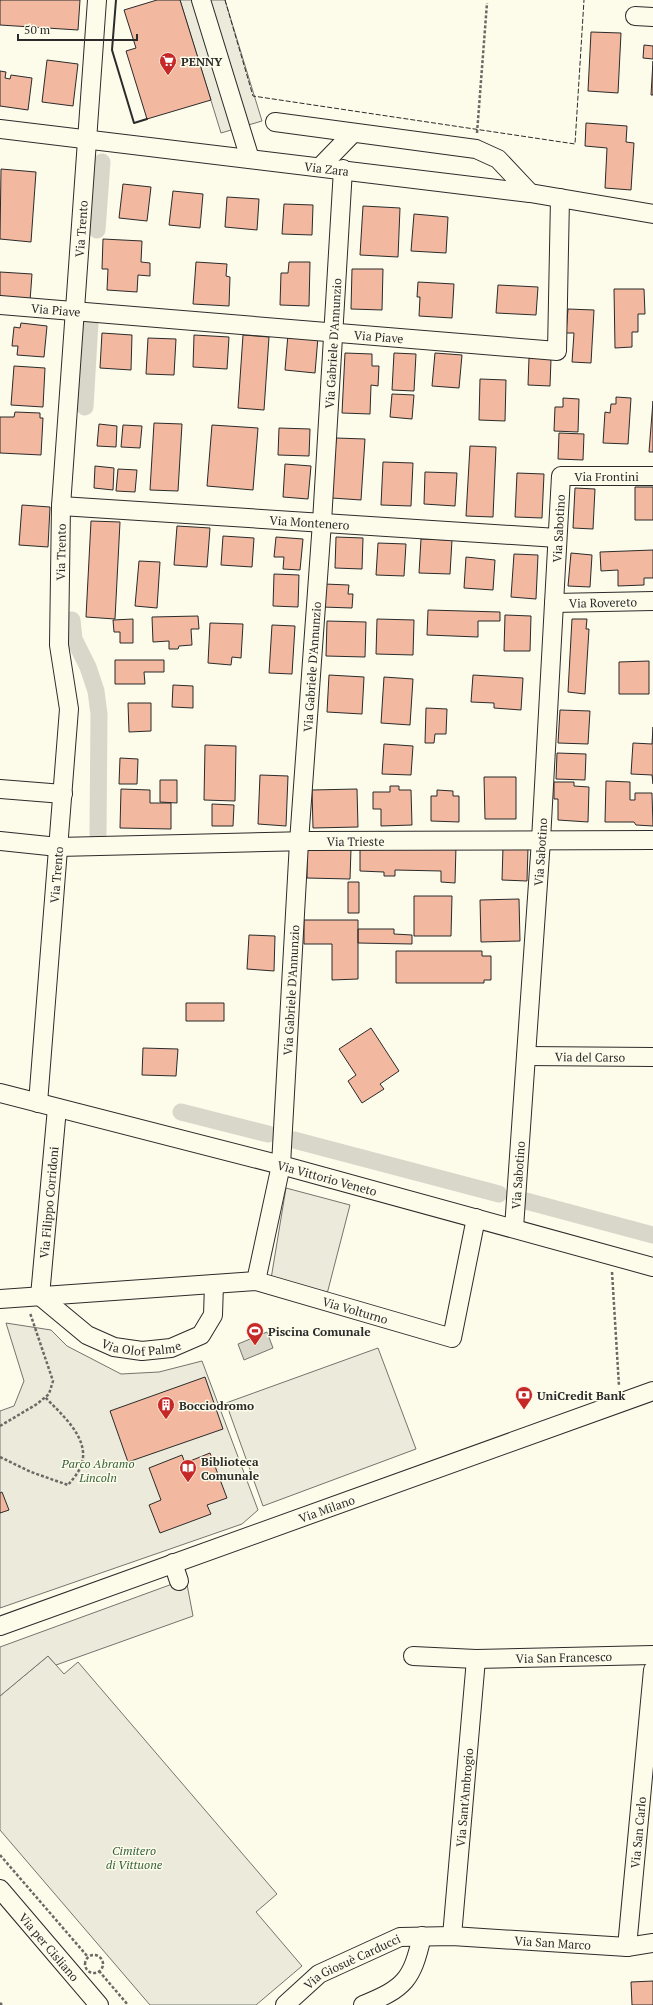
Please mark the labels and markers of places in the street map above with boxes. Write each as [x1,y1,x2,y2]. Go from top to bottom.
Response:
supermarket icon: PENNY [158,51,178,76]
place label: PENNY [181,54,223,69]
sports icon: Piscina Comunale [245,1321,265,1346]
place label: Piscina Comunale [268,1324,371,1339]
bank icon: UniCredit Bank [514,1385,534,1410]
place label: UniCredit Bank [537,1388,625,1403]
building icon: Bocciodromo [156,1395,176,1420]
place label: Bocciodromo [179,1398,254,1413]
place label: Biblioteca Comunale [201,1454,260,1483]
library icon: Biblioteca Comunale [178,1458,198,1483]

